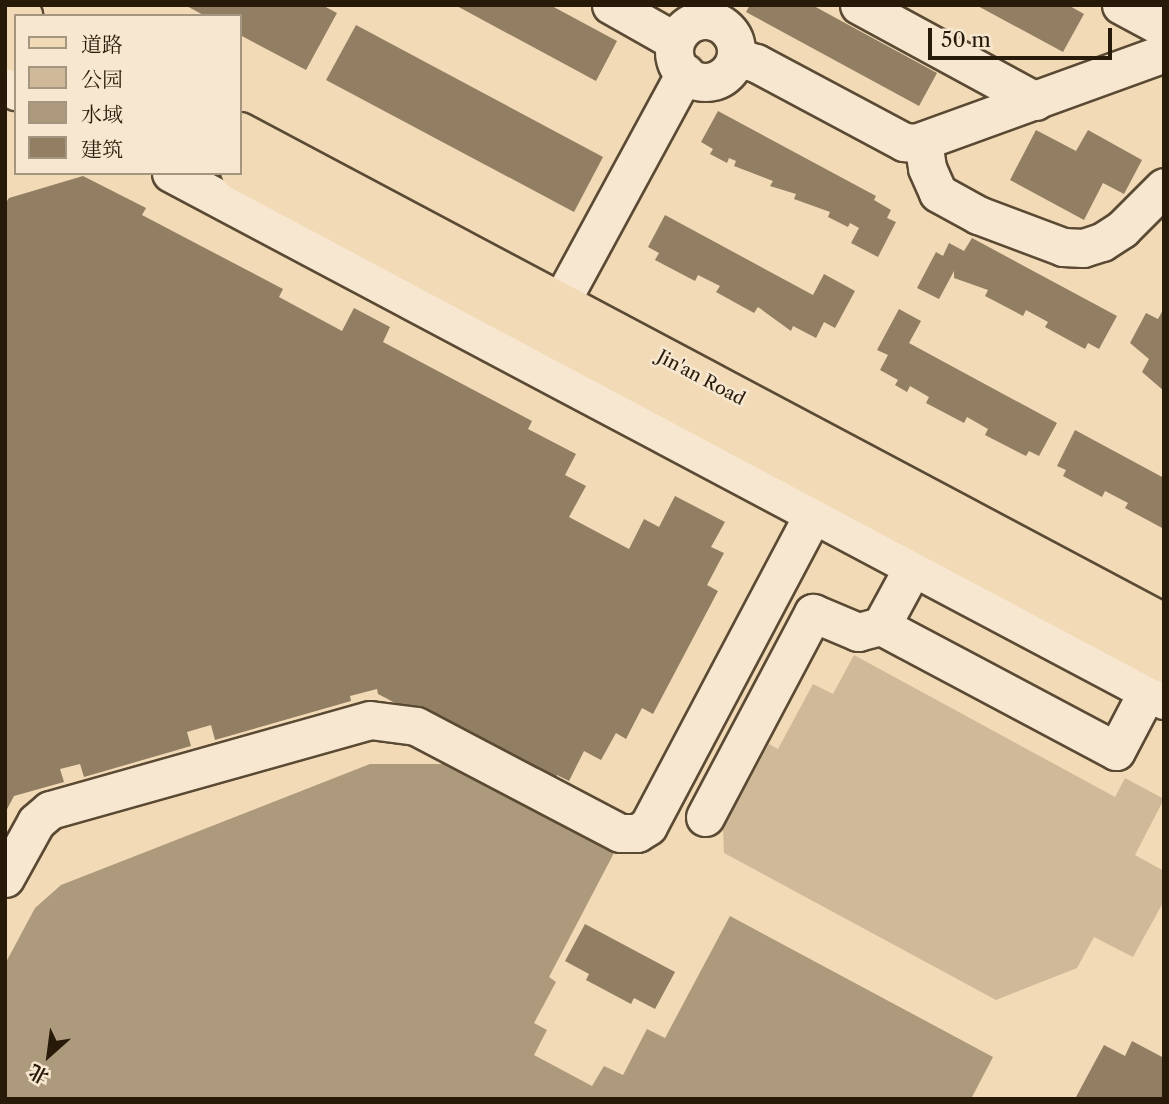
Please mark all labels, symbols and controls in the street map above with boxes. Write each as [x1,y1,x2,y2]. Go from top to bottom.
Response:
legend [14,14,242,175]
scale bar [931,14,1115,58]
text: 50 m [941,27,991,52]
text: 道路 [81,32,123,57]
text: 公园 [81,67,123,92]
text: 水域 [81,102,123,127]
text: 建筑 [81,137,123,162]
street label: Jin'an Road [653,346,749,410]
north arrow [14,1020,84,1090]
text: 北 [25,1059,53,1089]

